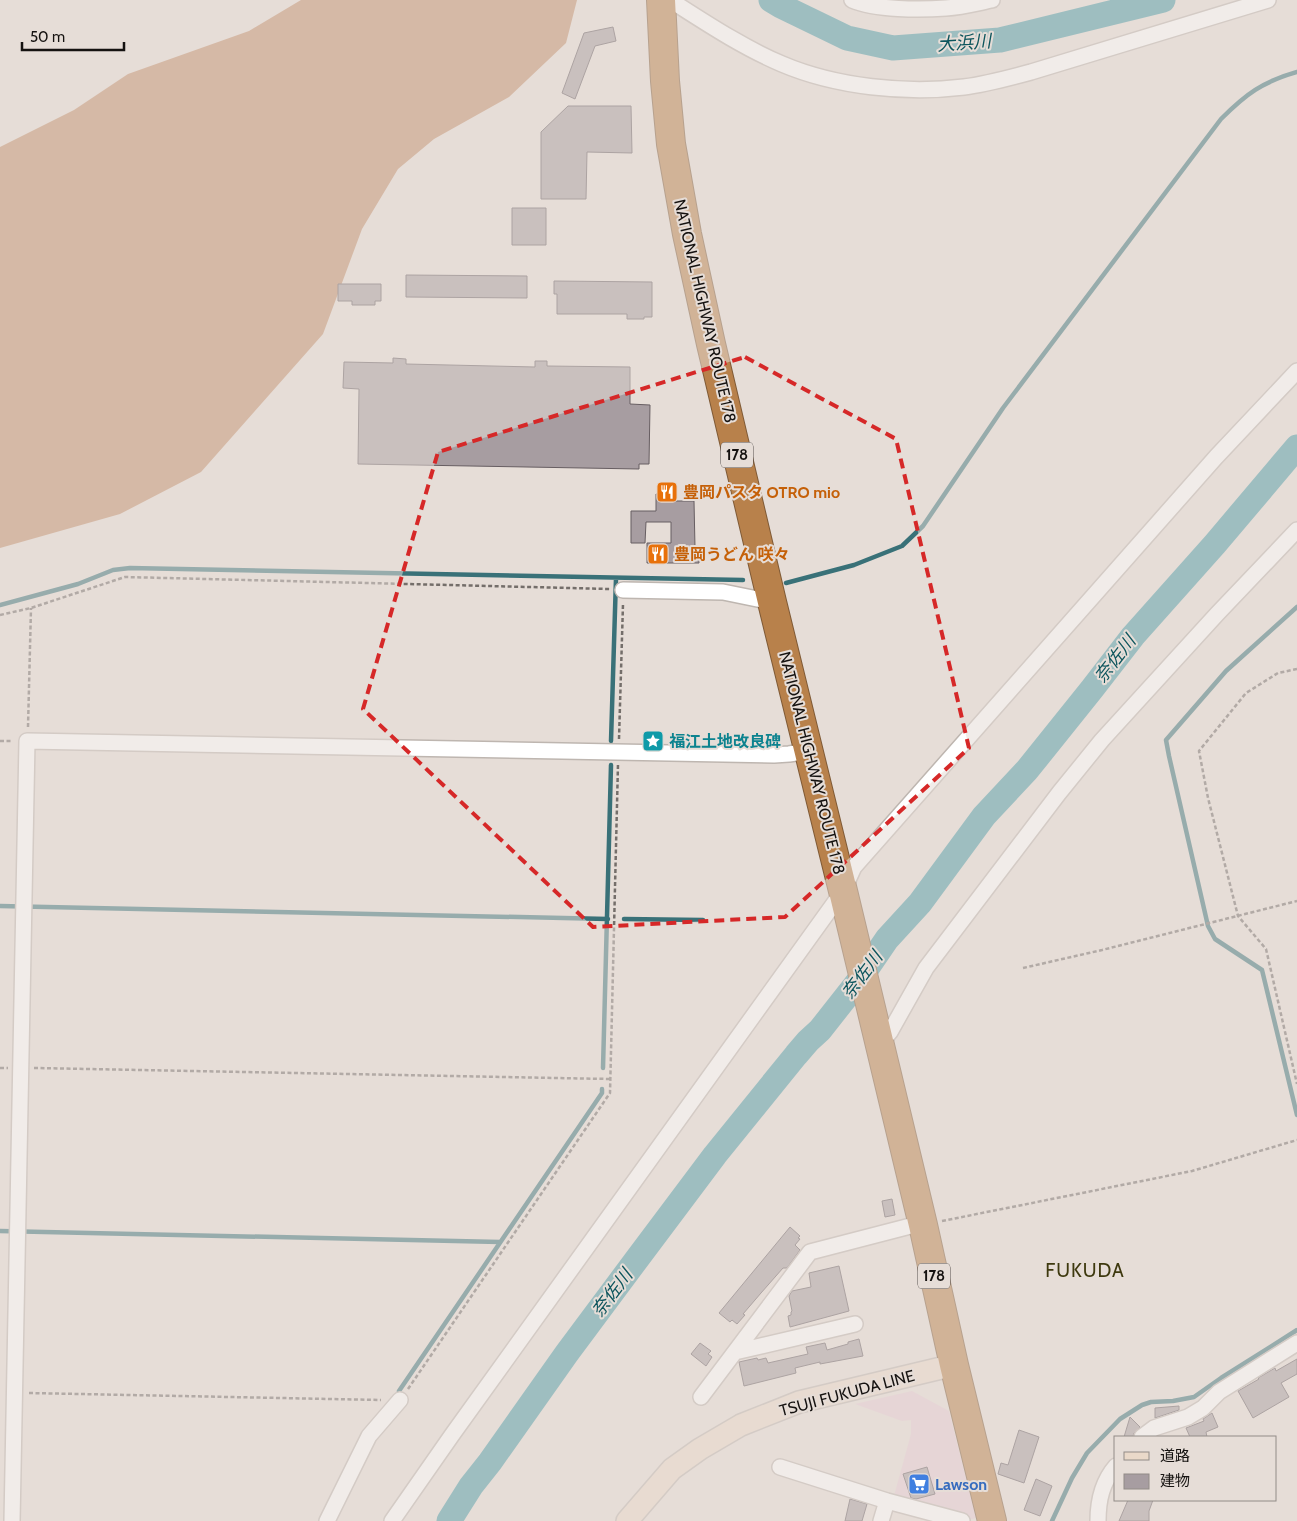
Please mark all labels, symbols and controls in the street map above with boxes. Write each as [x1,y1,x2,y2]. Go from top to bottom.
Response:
scale bar [22,20,125,52]
text: 50 m [30,28,65,46]
water label: 大浜川 [936,30,994,56]
street label: NATIONAL HIGHWAY ROUTE 178 [670,197,740,425]
road number: 178 [721,442,753,468]
restaurant icon: 豊岡パスタ OTRO mio [655,480,679,504]
place label: 豊岡パスタ OTRO mio [683,483,840,502]
restaurant icon: 豊岡うどん 咲々 [646,542,670,566]
place label: 豊岡うどん 咲々 [674,545,790,564]
water label: 奈佐川 [1090,629,1142,687]
street label: NATIONAL HIGHWAY ROUTE 178 [775,650,849,876]
place icon: 福江土地改良碑 [641,729,665,753]
place label: 福江土地改良碑 [669,732,781,751]
water label: 奈佐川 [837,945,888,1003]
district label: FUKUDA [1045,1259,1125,1282]
water label: 奈佐川 [587,1263,638,1321]
road number: 178 [918,1264,950,1288]
street label: TSUJI FUKUDA LINE [777,1366,917,1420]
legend [1114,1436,1277,1501]
text: 道路 [1160,1447,1190,1465]
supermarket icon: Lawson [907,1472,931,1496]
text: 建物 [1160,1472,1190,1490]
place label: Lawson [935,1475,987,1494]

